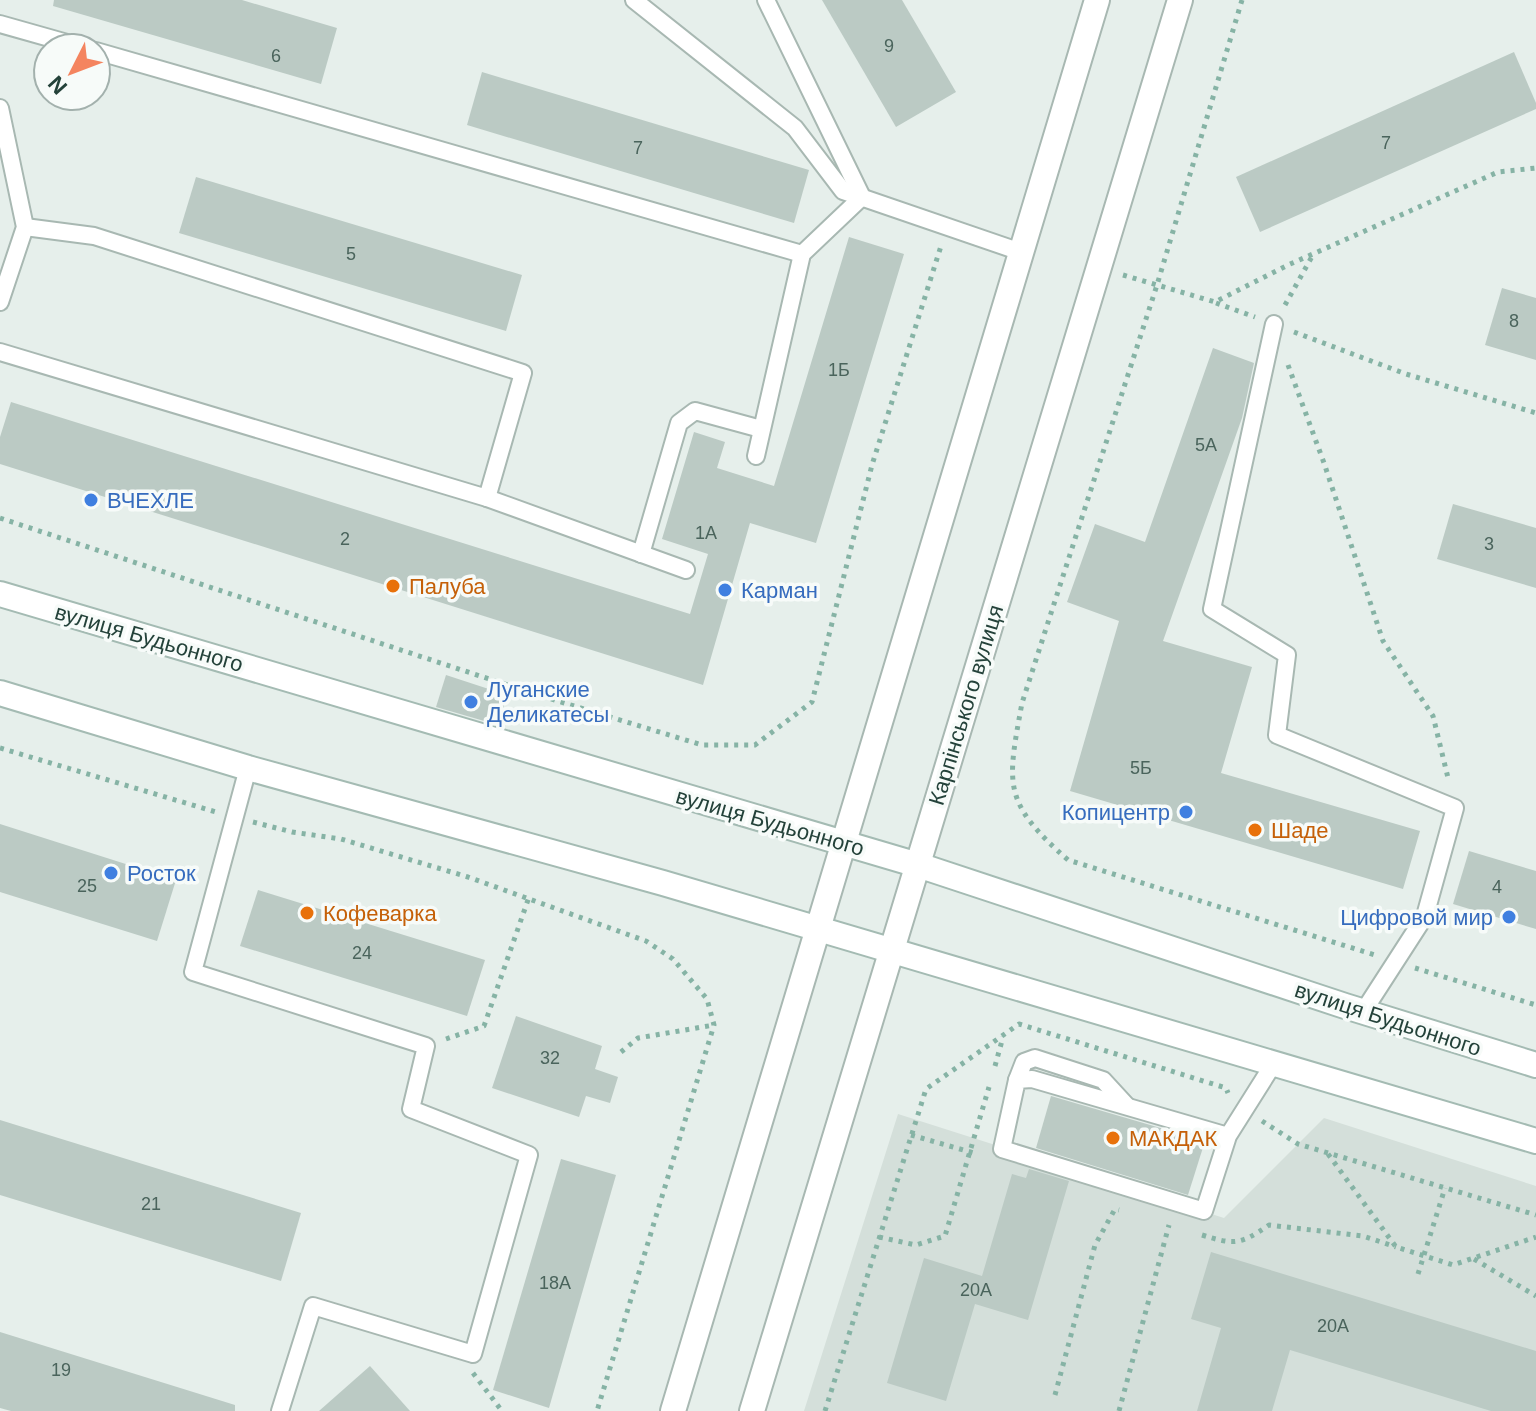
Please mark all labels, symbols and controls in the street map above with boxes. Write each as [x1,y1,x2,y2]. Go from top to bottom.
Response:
north arrow [32,32,112,112]
house number: 9 [884,36,894,56]
house number: 6 [271,46,281,66]
text: N [43,71,72,99]
house number: 7 [1381,133,1391,153]
house number: 7 [633,138,643,158]
house number: 5 [346,244,356,264]
house number: 8 [1509,311,1519,331]
house number: 1Б [828,360,850,380]
house number: 5А [1195,435,1217,455]
place label: ВЧЕХЛЕ [107,488,194,513]
marker: ВЧЕХЛЕ [82,491,100,509]
house number: 1А [695,523,717,543]
house number: 2 [340,529,350,549]
house number: 3 [1484,534,1494,554]
place label: Палуба [409,574,486,599]
marker: Палуба [384,577,402,595]
place label: Карман [741,578,818,603]
marker: Карман [716,581,734,599]
street label: вулиця Будьонного [52,599,246,677]
street label: Карпінського вулиця [924,602,1008,808]
place label: Луганские Деликатесы [487,677,609,727]
marker: Луганские Деликатесы [462,693,480,711]
house number: 5Б [1130,758,1152,778]
street label: вулиця Будьонного [673,783,867,861]
place label: Копицентр [1062,800,1170,825]
marker: Копицентр [1177,803,1195,821]
place label: Шаде [1271,818,1328,843]
marker: Шаде [1246,821,1264,839]
place label: Росток [127,861,196,886]
marker: Росток [102,864,120,882]
house number: 25 [77,876,97,896]
house number: 4 [1492,877,1502,897]
place label: Кофеварка [323,901,437,926]
marker: Кофеварка [298,904,316,922]
place label: Цифровой мир [1340,905,1493,930]
marker: Цифровой мир [1500,908,1518,926]
house number: 24 [352,943,372,963]
street label: вулиця Будьонного [1292,977,1484,1061]
house number: 32 [540,1048,560,1068]
place label: МАКДАК [1129,1126,1217,1151]
marker: МАКДАК [1104,1129,1122,1147]
house number: 21 [141,1194,161,1214]
house number: 18А [539,1273,571,1293]
house number: 20А [960,1280,992,1300]
house number: 20А [1317,1316,1349,1336]
house number: 19 [51,1360,71,1380]

